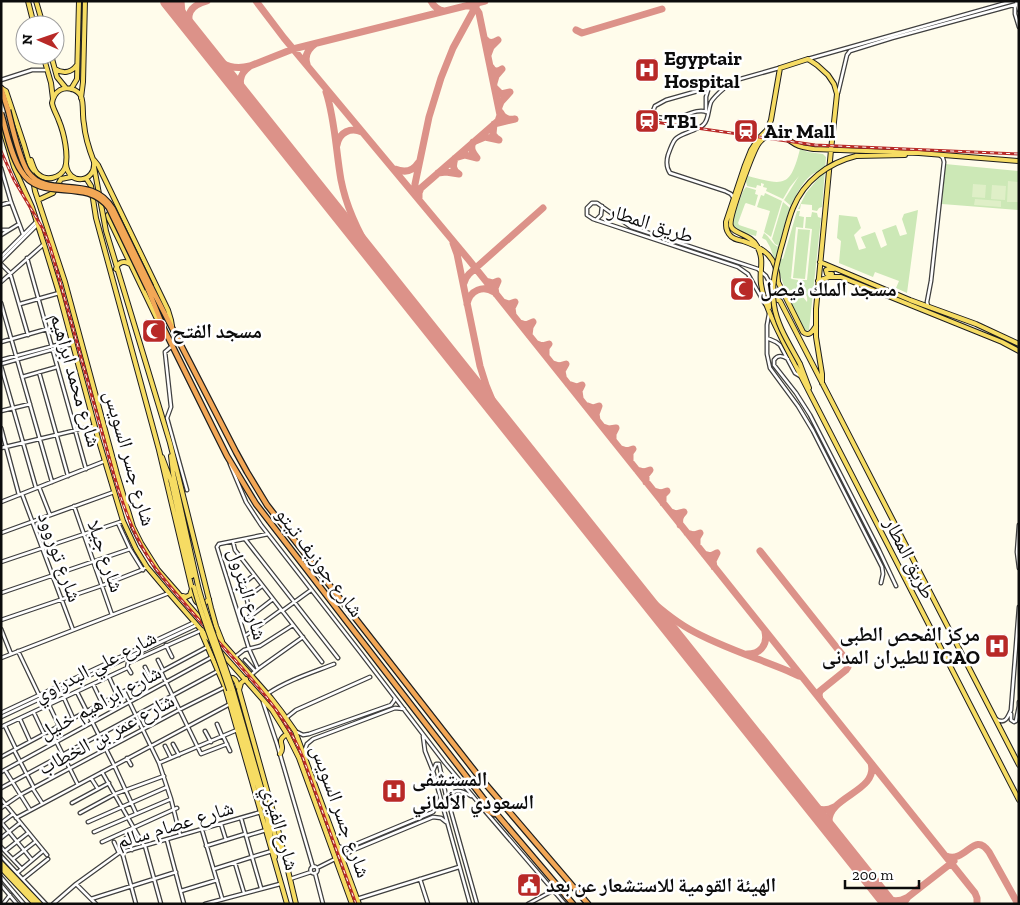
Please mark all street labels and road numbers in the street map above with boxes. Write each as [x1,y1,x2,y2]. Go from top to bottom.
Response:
street label: طريق المطار [604,198,697,248]
street label: شارع محمد ابراهيم [43,310,107,450]
street label: شارع جسر السويس [98,387,161,529]
street label: شارع جوزيف تيتو [270,503,369,622]
street label: شارع توروود [32,509,87,605]
street label: طريق المطار [879,512,941,603]
street label: شارع جيلا [82,517,130,596]
street label: شارع البترول [223,546,272,643]
street label: شارع علي البدراوي [30,625,162,711]
street label: شارع ابراهيم خليل [35,660,166,746]
street label: شارع عمر بن الخطاب [34,688,179,781]
street label: شارع جسر السويس [305,741,376,881]
street label: شارع الفيزي [254,783,305,874]
street label: شارع عصام سالم [114,795,237,855]

